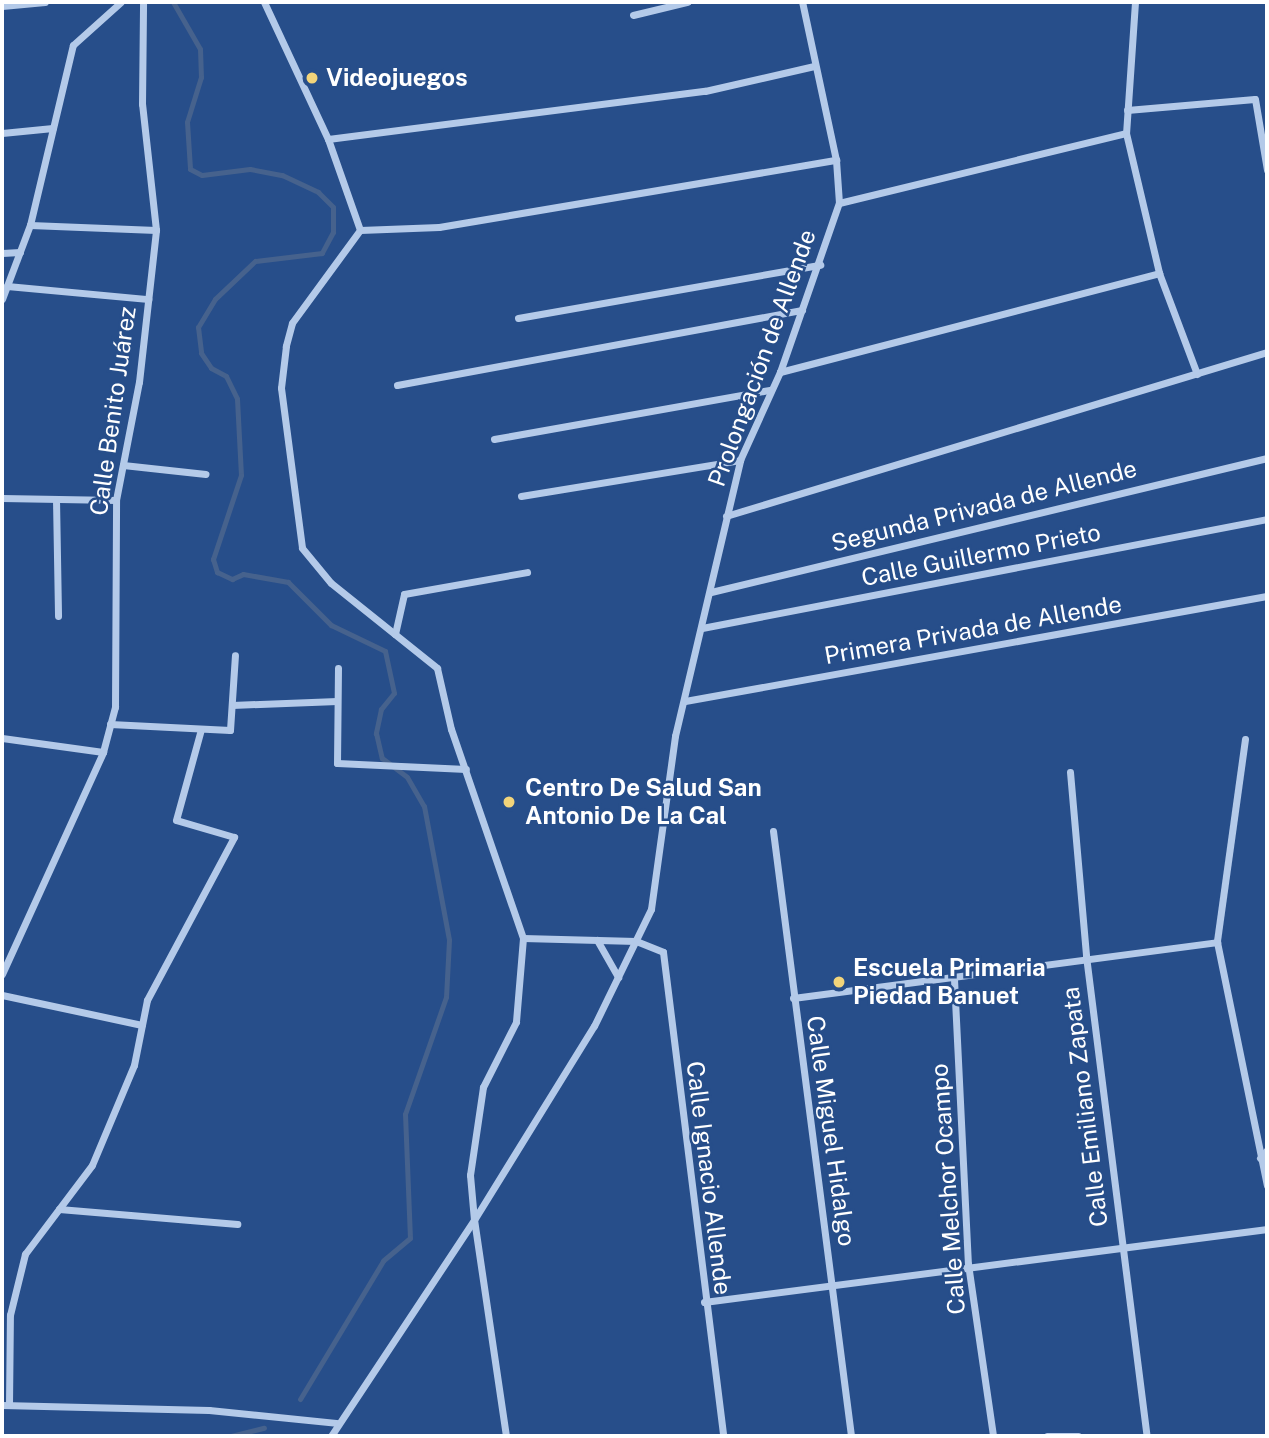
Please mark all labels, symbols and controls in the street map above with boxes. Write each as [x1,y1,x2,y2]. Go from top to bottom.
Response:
place label: Videojuegos [326,64,468,92]
marker: Videojuegos [304,70,320,86]
street label: Prolongación de Allende [702,225,822,491]
street label: Calle Benito Juárez [84,304,142,518]
street label: Segunda Privada de Allende [828,454,1140,558]
street label: Calle Guillermo Prieto [859,518,1103,592]
street label: Primera Privada de Allende [822,590,1124,670]
place label: Centro De Salud San Antonio De La Cal [525,774,762,830]
marker: Centro De Salud San Antonio De La Cal [499,792,519,812]
place label: Escuela Primaria Piedad Banuet [853,954,1046,1010]
marker: Escuela Primaria Piedad Banuet [831,974,847,990]
street label: Calle Emiliano Zapata [1056,985,1114,1229]
street label: Calle Miguel Hidalgo [801,1014,861,1248]
street label: Calle Ignacio Allende [680,1059,738,1297]
street label: Calle Melchor Ocampo [925,1062,971,1316]

